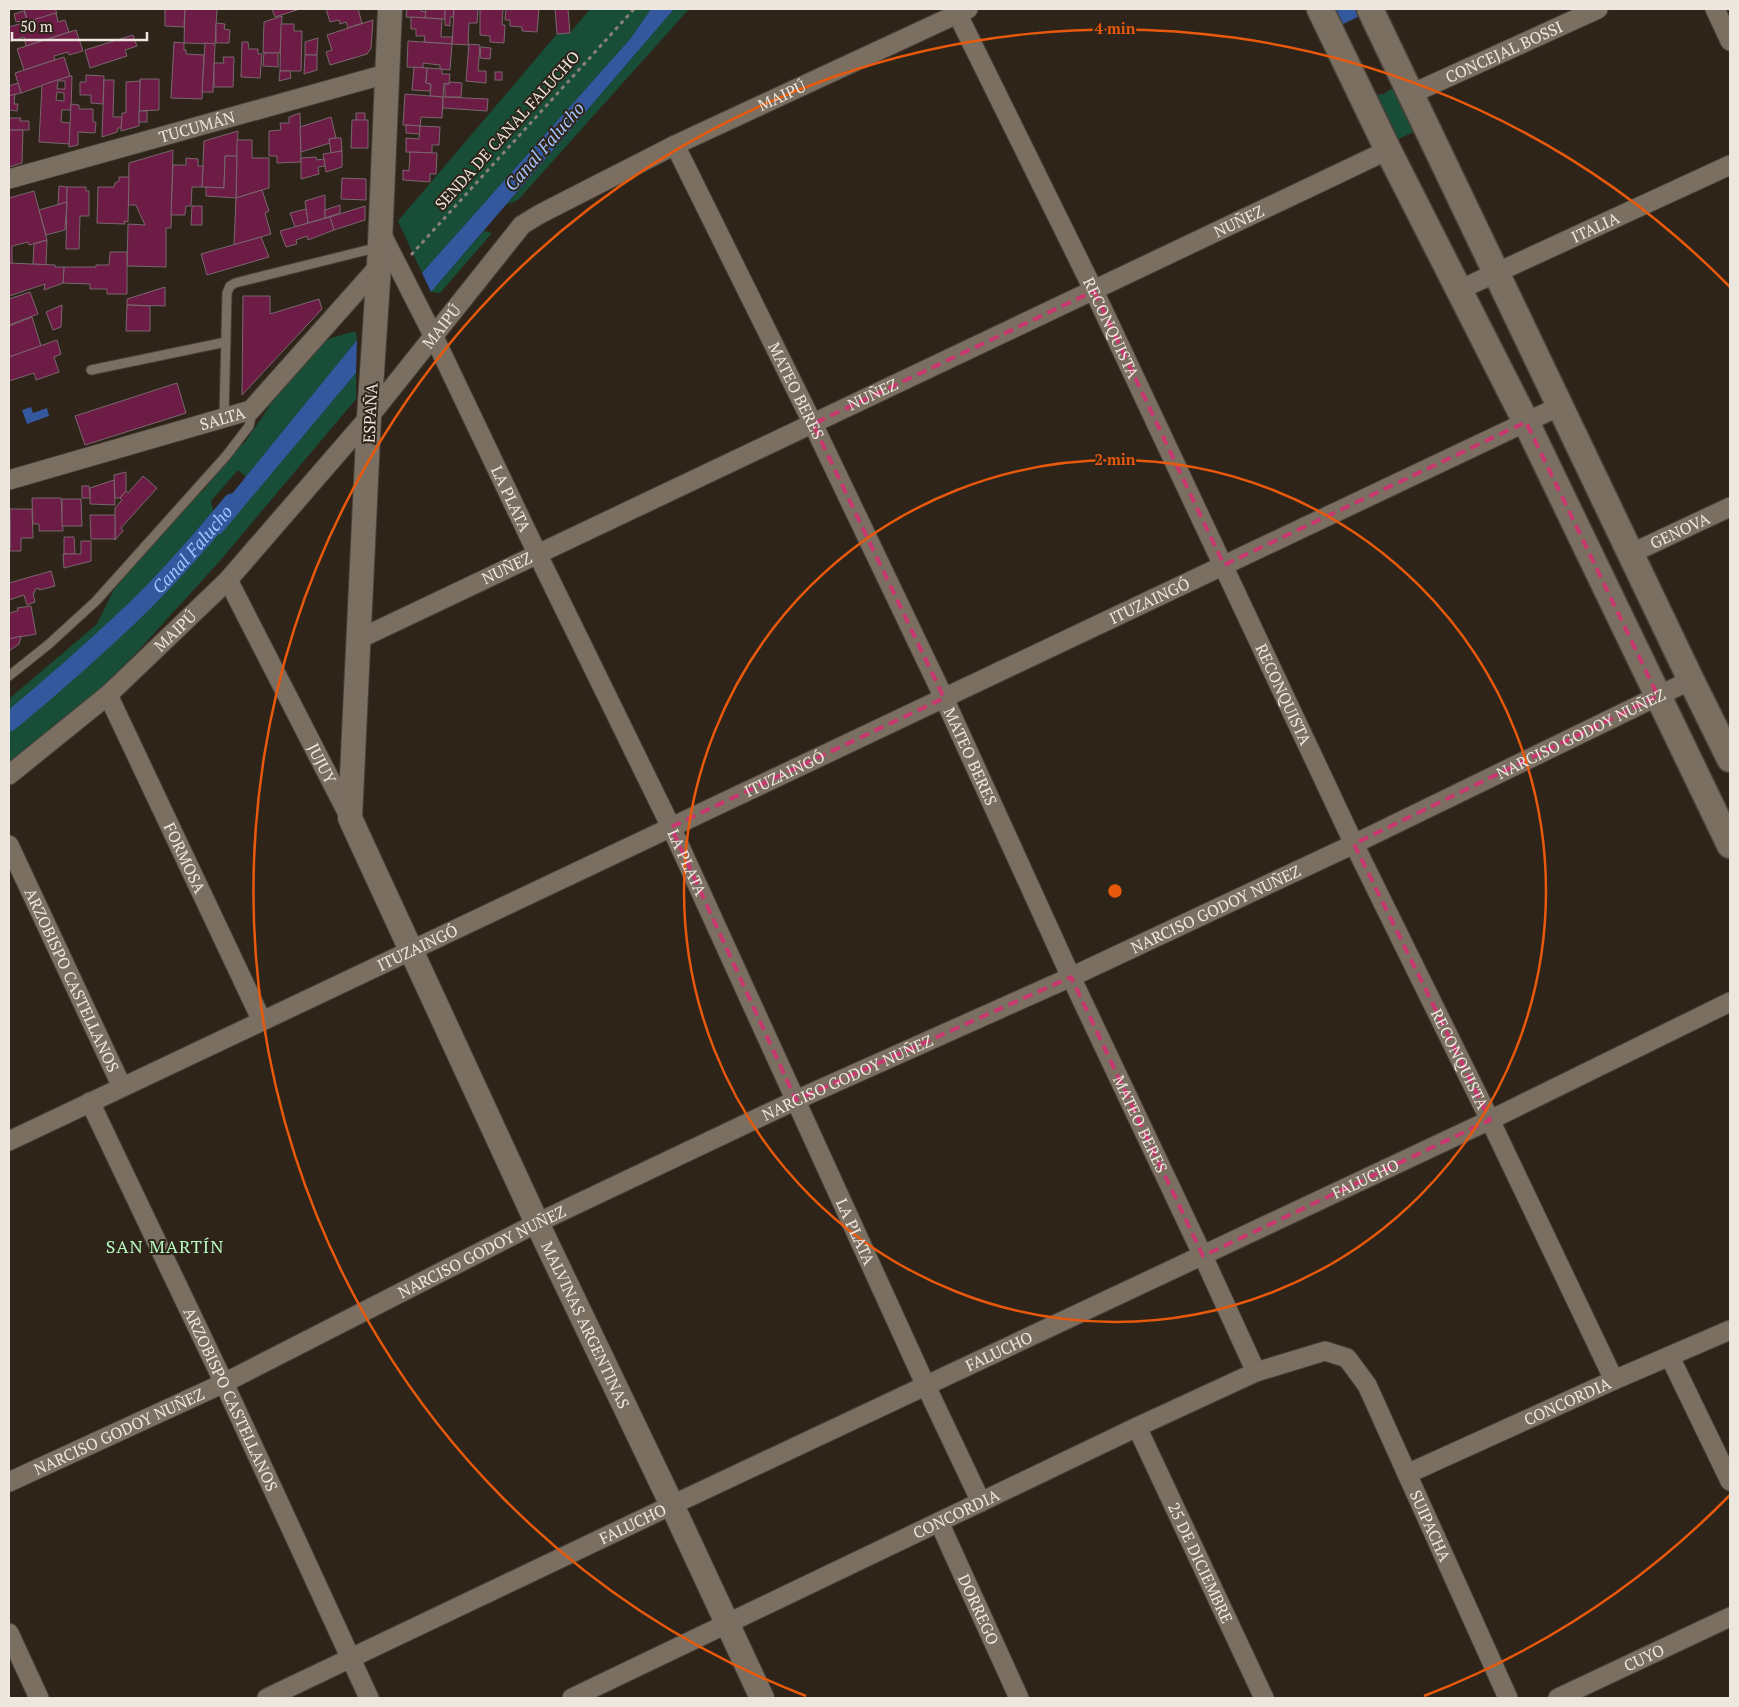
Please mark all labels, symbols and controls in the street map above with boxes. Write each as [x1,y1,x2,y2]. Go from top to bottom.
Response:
scale bar [12,10,148,42]
text: 50 m [20,16,53,36]
street label: CONCEJAL BOSSI [1442,16,1566,88]
text: 4 min [1094,18,1136,38]
street label: SENDA DE CANAL FALUCHO [430,46,584,214]
street label: MAIPÚ [754,75,810,116]
water label: Canal Falucho [499,96,589,196]
street label: TUCUMÁN [156,106,238,148]
street label: NUÑEZ [1210,200,1268,242]
street label: ITALIA [1568,207,1623,248]
street label: RECONQUISTA [1078,274,1145,382]
street label: MAIPÚ [417,299,466,353]
street label: MATEO BERES [763,338,830,443]
street label: NUÑEZ [844,373,902,416]
street label: ESPAÑA [357,382,383,443]
street label: SALTA [197,401,248,435]
text: 2 min [1094,449,1136,469]
street label: LA PLATA [486,462,536,535]
water label: Canal Falucho [146,500,238,599]
street label: GENOVA [1646,507,1713,554]
street label: NUÑEZ [478,546,536,589]
street label: ITUZAINGÓ [1105,572,1193,629]
street label: MAIPÚ [149,605,201,656]
street label: RECONQUISTA [1250,640,1317,748]
street label: NARCISO GODOY NUÑEZ [1492,683,1669,784]
street label: MATEO BERES [939,704,1002,809]
street label: JUJUY [302,739,342,788]
street label: ITUZAINGÓ [740,745,828,802]
street label: FORMOSA [159,819,211,897]
street label: LA PLATA [662,825,712,899]
street label: NARCISO GODOY NUÑEZ [1127,860,1304,958]
centre of rings [1106,882,1124,900]
street label: ARZOBISPO CASTELLANOS [20,884,124,1076]
street label: ITUZAINGÓ [373,919,461,976]
street label: RECONQUISTA [1426,1005,1494,1113]
street label: NARCISO GODOY NUÑEZ [758,1029,937,1126]
street label: MATEO BERES [1108,1071,1173,1176]
street label: FALUCHO [1328,1153,1403,1204]
street label: LA PLATA [831,1195,880,1268]
street label: NARCISO GODOY NUÑEZ [394,1200,569,1303]
district label: SAN MARTÍN [106,1234,224,1258]
street label: MALVINAS ARGENTINAS [536,1238,635,1412]
street label: ARZOBISPO CASTELLANOS [178,1304,283,1495]
street label: FALUCHO [962,1326,1036,1376]
street label: CONCORDIA [1520,1372,1614,1431]
street label: NARCISO GODOY NUÑEZ [30,1383,208,1480]
street label: CONCORDIA [909,1484,1003,1544]
street label: SUIPACHA [1405,1487,1456,1565]
street label: FALUCHO [595,1498,670,1549]
street label: 25 DE DICIEMBRE [1163,1499,1238,1627]
street label: DORREGO [953,1570,1004,1648]
street label: CUYO [1620,1639,1668,1677]

